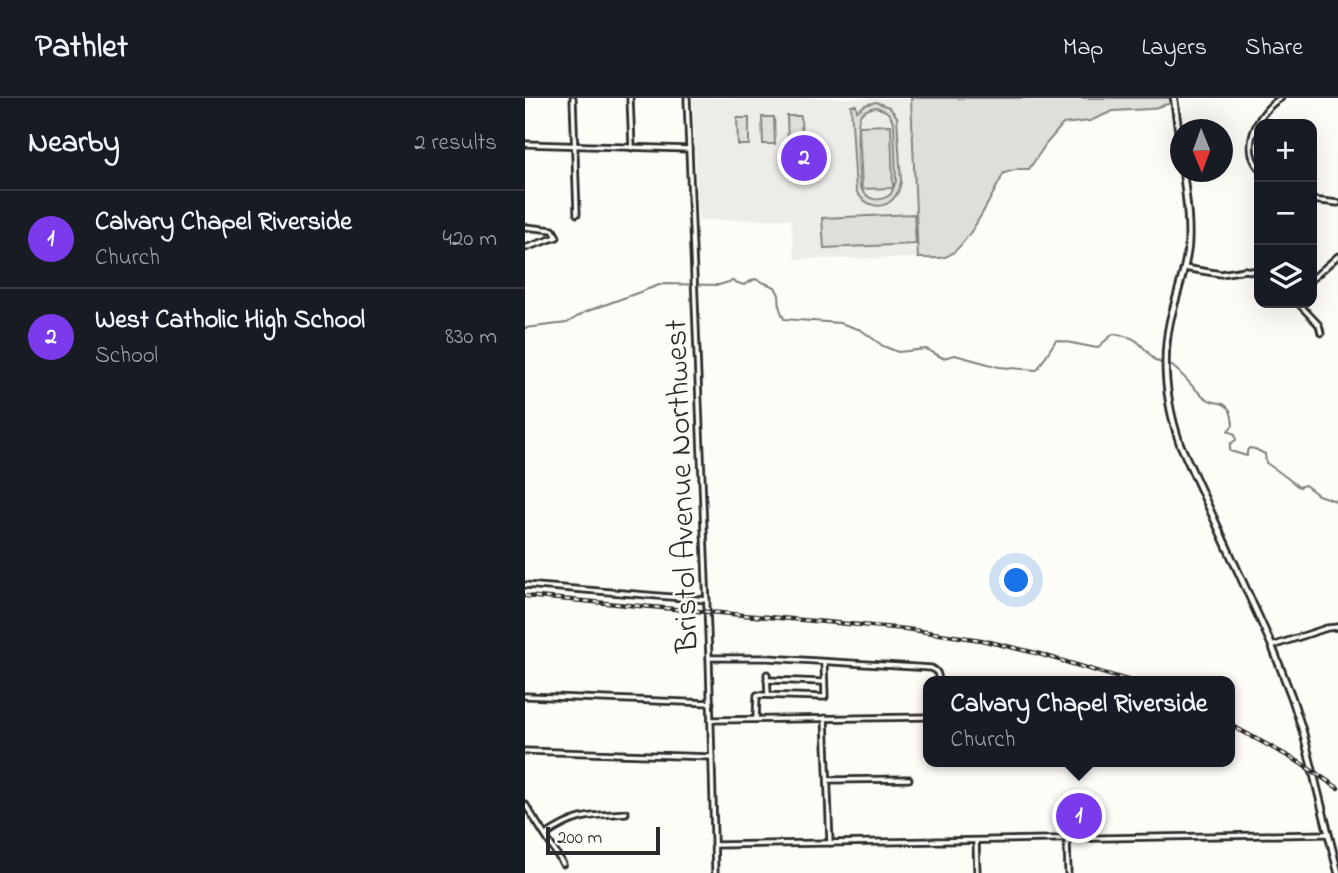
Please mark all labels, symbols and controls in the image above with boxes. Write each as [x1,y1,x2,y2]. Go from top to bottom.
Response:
text: Pathlet [35,24,128,72]
text: Map [1063,31,1103,66]
text: Layers [1141,31,1207,66]
text: Share [1245,31,1303,66]
north arrow [1170,119,1233,182]
map controls [1254,119,1317,308]
button: + [1254,119,1317,182]
text: Nearby [28,122,120,166]
text: 2 results [414,127,497,160]
pin: 2 [781,132,827,184]
button: − [1254,182,1317,245]
text: Calvary Chapel Riverside [95,204,352,242]
text: 1 [47,223,55,256]
text: 420 m [443,223,497,256]
text: Church [95,242,160,275]
button: layers [1254,245,1317,308]
text: West Catholic High School [95,302,365,340]
street label: Bristol Avenue Northwest [654,318,713,654]
text: 2 [45,321,57,354]
text: 830 m [445,321,497,354]
text: School [95,340,158,373]
your location [999,563,1033,597]
popup [923,676,1235,767]
text: Calvary Chapel Riverside [951,686,1207,724]
text: Church [951,724,1015,757]
pin: 1 [1056,790,1102,842]
scale bar [546,824,660,856]
text: 200 m [557,825,602,852]

